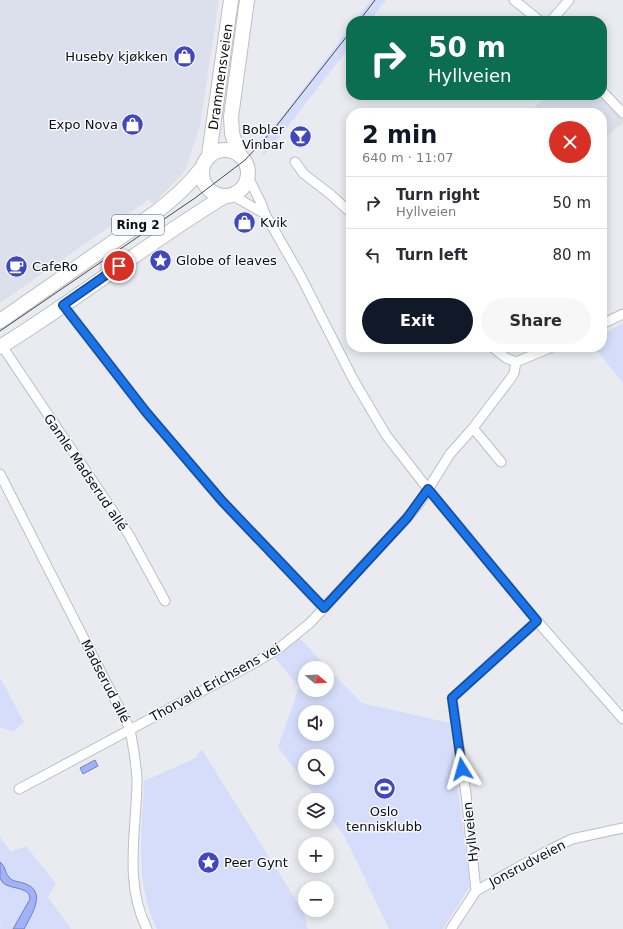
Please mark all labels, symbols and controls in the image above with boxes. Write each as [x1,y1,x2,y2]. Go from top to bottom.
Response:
street label: Drammensveien [206,23,236,131]
text: 50 m [428,31,506,64]
icon: right [362,32,414,84]
shop icon: Huseby kjøkken [171,43,197,69]
place label: Huseby kjøkken [65,49,168,64]
text: Hyllveien [428,65,511,86]
shop icon: Expo Nova [120,111,146,137]
place label: Expo Nova [48,117,118,132]
text: 2 min [362,121,437,149]
button: close [549,121,591,163]
place label: Bobler Vinbar [242,122,285,152]
bar icon: Bobler Vinbar [287,123,313,149]
text: 640 m · 11:07 [362,150,453,165]
text: Turn right [396,186,480,204]
icon: right [362,192,384,214]
text: 50 m [553,194,591,212]
text: Hyllveien [396,204,456,219]
shop icon: Kvik [232,209,258,235]
road number: Ring 2 [112,215,164,235]
place label: Kvik [260,215,288,230]
icon: left [362,244,384,266]
text: Turn left [396,246,468,264]
text: 80 m [553,246,591,264]
place icon: Globe of leaves [147,247,173,273]
pin [102,249,136,283]
cafe icon: CafeRo [3,253,29,279]
place label: Globe of leaves [176,253,277,268]
icon: arrive [108,255,130,277]
place label: CafeRo [32,259,78,274]
button: Exit [362,298,473,344]
button: Share [481,298,591,344]
street label: Gamle Madserud allé [41,411,130,534]
street label: Madserud allé [78,637,133,725]
street label: Thorvald Erichsens vei [146,640,283,725]
north arrow [298,661,334,697]
map controls [298,661,334,917]
button: sound [298,705,334,741]
position arrow [441,748,483,790]
button: search [298,749,334,785]
sports icon: Oslo tennisklubb [371,776,397,802]
button: layers [298,793,334,829]
street label: Hyllveien [460,801,481,863]
place label: Oslo tennisklubb [346,804,422,834]
button: + [298,837,334,873]
street label: Jonsrudveien [486,837,568,890]
place icon: Peer Gynt [196,849,222,875]
place label: Peer Gynt [224,855,288,870]
button: − [298,881,334,917]

